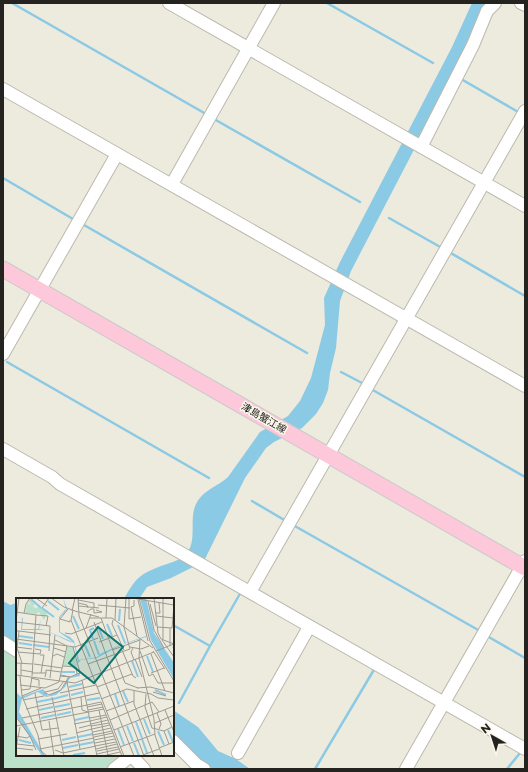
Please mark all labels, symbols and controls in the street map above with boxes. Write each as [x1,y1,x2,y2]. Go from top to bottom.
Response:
street label: 津島蟹江線 [239,400,289,436]
inset map [16,598,174,756]
north arrow [472,716,512,756]
text: N [478,720,494,736]

